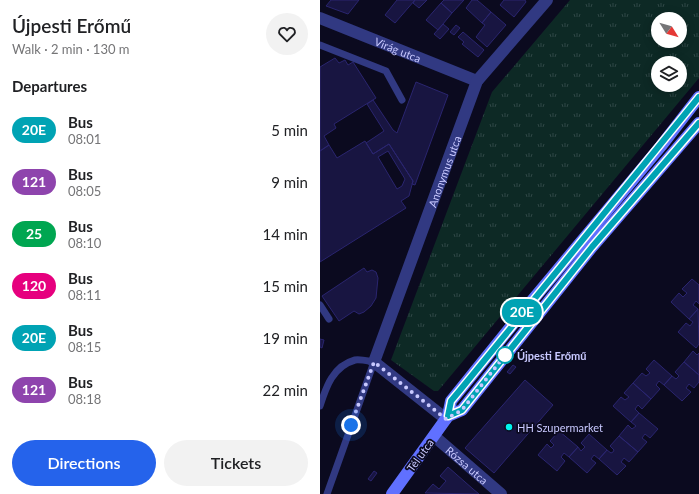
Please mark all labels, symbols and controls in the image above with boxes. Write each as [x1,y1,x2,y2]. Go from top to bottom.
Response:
north arrow [651,12,687,48]
map controls [651,12,687,92]
button: heart [266,13,308,55]
text: Újpesti Erőmű [12,14,131,37]
street label: Virág utca [373,34,423,64]
text: Walk · 2 min · 130 m [12,41,130,57]
button: layers [651,56,687,92]
text: Departures [12,77,87,95]
text: Bus [68,113,93,131]
text: 20E [22,121,46,138]
text: 5 min [271,121,308,139]
text: 08:01 [68,131,101,147]
street label: Anonymus utca [425,134,463,209]
text: Bus [68,165,93,183]
text: 121 [22,173,46,190]
text: 9 min [271,173,308,191]
text: 08:05 [68,183,101,199]
text: Bus [68,217,93,235]
text: 25 [26,225,42,242]
text: 14 min [262,225,308,243]
text: 08:10 [68,235,101,251]
text: Bus [68,269,93,287]
text: 120 [22,277,46,294]
text: 15 min [262,277,308,295]
text: 08:11 [68,287,101,303]
line badge: 20E [499,299,545,325]
text: 20E [510,303,534,320]
text: Bus [68,321,93,339]
text: 20E [22,329,46,346]
text: 19 min [262,329,308,347]
text: 08:15 [68,339,101,355]
marker: Újpesti Erőmű [496,346,514,364]
place label: Újpesti Erőmű [517,349,586,362]
text: Bus [68,373,93,391]
text: 121 [22,381,46,398]
text: 22 min [262,381,308,399]
text: 08:18 [68,391,101,407]
your location [341,415,361,435]
place label: HH Szupermarket [517,421,603,434]
marker: HH Szupermarket [504,422,514,432]
street label: Tél utca [404,436,436,474]
button: Directions [12,440,156,486]
button: Tickets [164,440,308,486]
street label: Rózsa utca [444,443,491,487]

